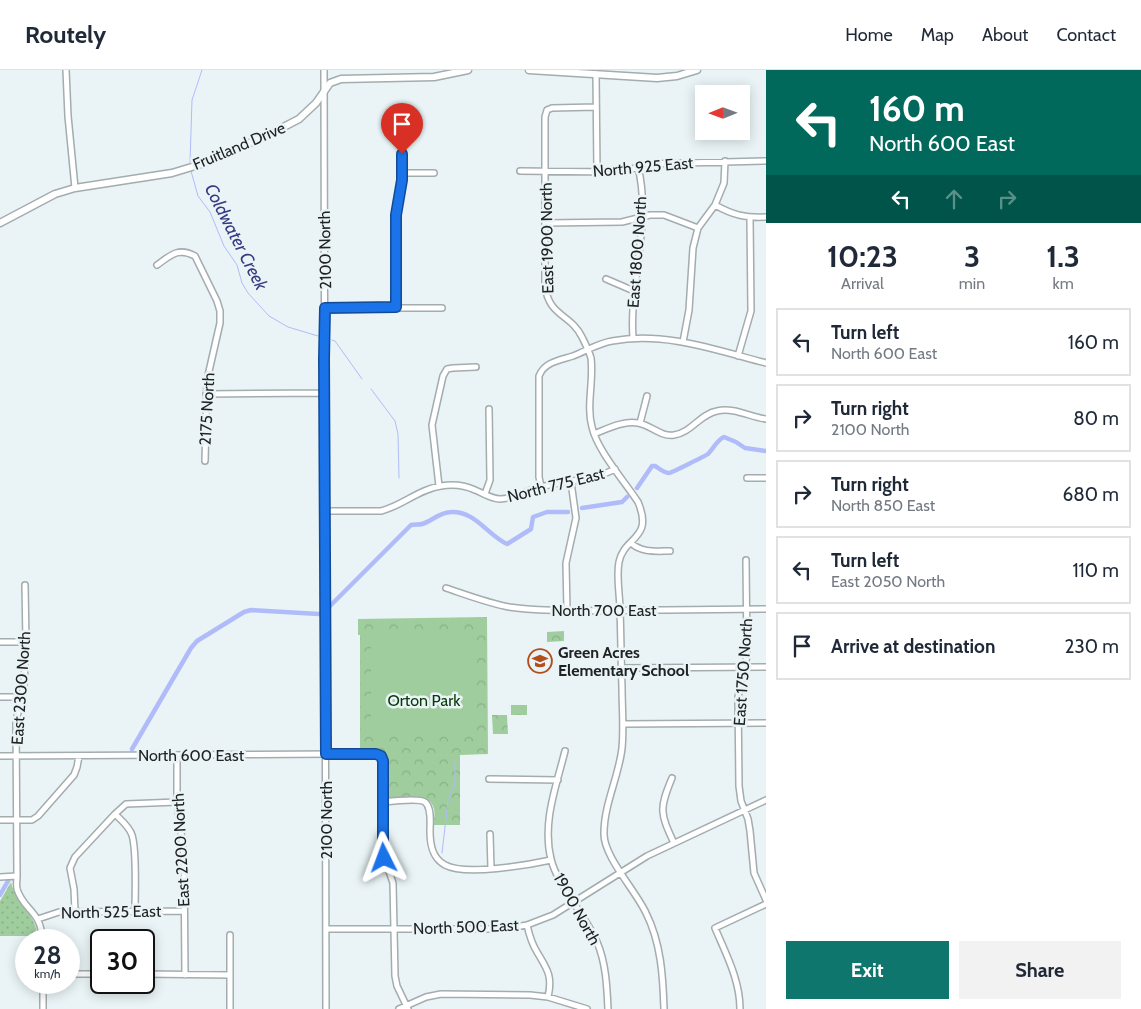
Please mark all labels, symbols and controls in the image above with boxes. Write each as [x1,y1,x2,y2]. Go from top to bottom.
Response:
text: Routely [25,20,106,49]
text: Home [845,24,893,46]
text: Map [921,24,954,46]
text: About [982,24,1028,46]
text: Contact [1056,24,1116,46]
north arrow [695,85,750,140]
map controls [695,85,750,140]
text: 160 m [869,87,965,130]
icon: left [786,90,851,155]
pin [381,103,423,154]
icon: arrive [388,110,416,138]
street label: Fruitland Drive [190,118,288,174]
text: North 600 East [869,130,1015,157]
street label: North 925 East [592,153,695,181]
water label: Coldwater Creek [200,180,273,295]
street label: East 1900 North [537,182,557,294]
icon: left [887,185,915,213]
icon: ahead [940,185,968,213]
icon: right [993,185,1021,213]
street label: East 1800 North [624,195,650,309]
street label: 2100 North [315,211,335,289]
text: 10:23 [827,238,898,275]
text: 3 [964,238,980,275]
text: 1.3 [1046,238,1080,275]
text: Arrival [841,274,884,293]
text: min [959,274,985,293]
text: km [1052,274,1074,293]
text: Turn left [831,321,899,344]
icon: left [788,328,816,356]
text: 160 m [1068,331,1119,354]
text: North 600 East [831,344,937,363]
street label: 2175 North [196,372,218,446]
text: Turn right [831,397,909,420]
icon: right [788,404,816,432]
text: 80 m [1073,407,1119,430]
text: 2100 North [831,420,910,439]
street label: North 775 East [505,464,607,506]
text: Turn right [831,473,909,496]
icon: right [788,480,816,508]
text: 680 m [1062,483,1119,506]
text: North 850 East [831,496,935,515]
text: Turn left [831,549,899,572]
icon: left [788,556,816,584]
text: 110 m [1072,559,1119,582]
text: East 2050 North [831,572,945,591]
street label: North 700 East [552,601,657,620]
street label: East 1750 North [730,618,756,726]
street label: East 2300 North [8,630,34,746]
icon: arrive [788,632,816,660]
text: Arrive at destination [831,635,995,658]
text: 230 m [1065,635,1119,658]
place label: Green Acres Elementary School [558,643,689,680]
school or university icon: Green Acres Elementary School [527,648,553,674]
park label: Orton Park [388,691,461,710]
street label: North 600 East [138,746,245,765]
street label: 2100 North [317,781,336,859]
street label: East 2200 North [169,793,193,907]
position arrow [357,831,409,883]
street label: 1900 North [549,870,605,948]
street label: North 525 East [61,902,162,922]
street label: North 500 East [413,916,520,938]
speed limit sign: 30 [90,929,155,994]
text: 28 [33,940,62,970]
button: Exit [786,941,949,999]
button: Share [959,941,1121,999]
text: km/h [34,966,61,981]

